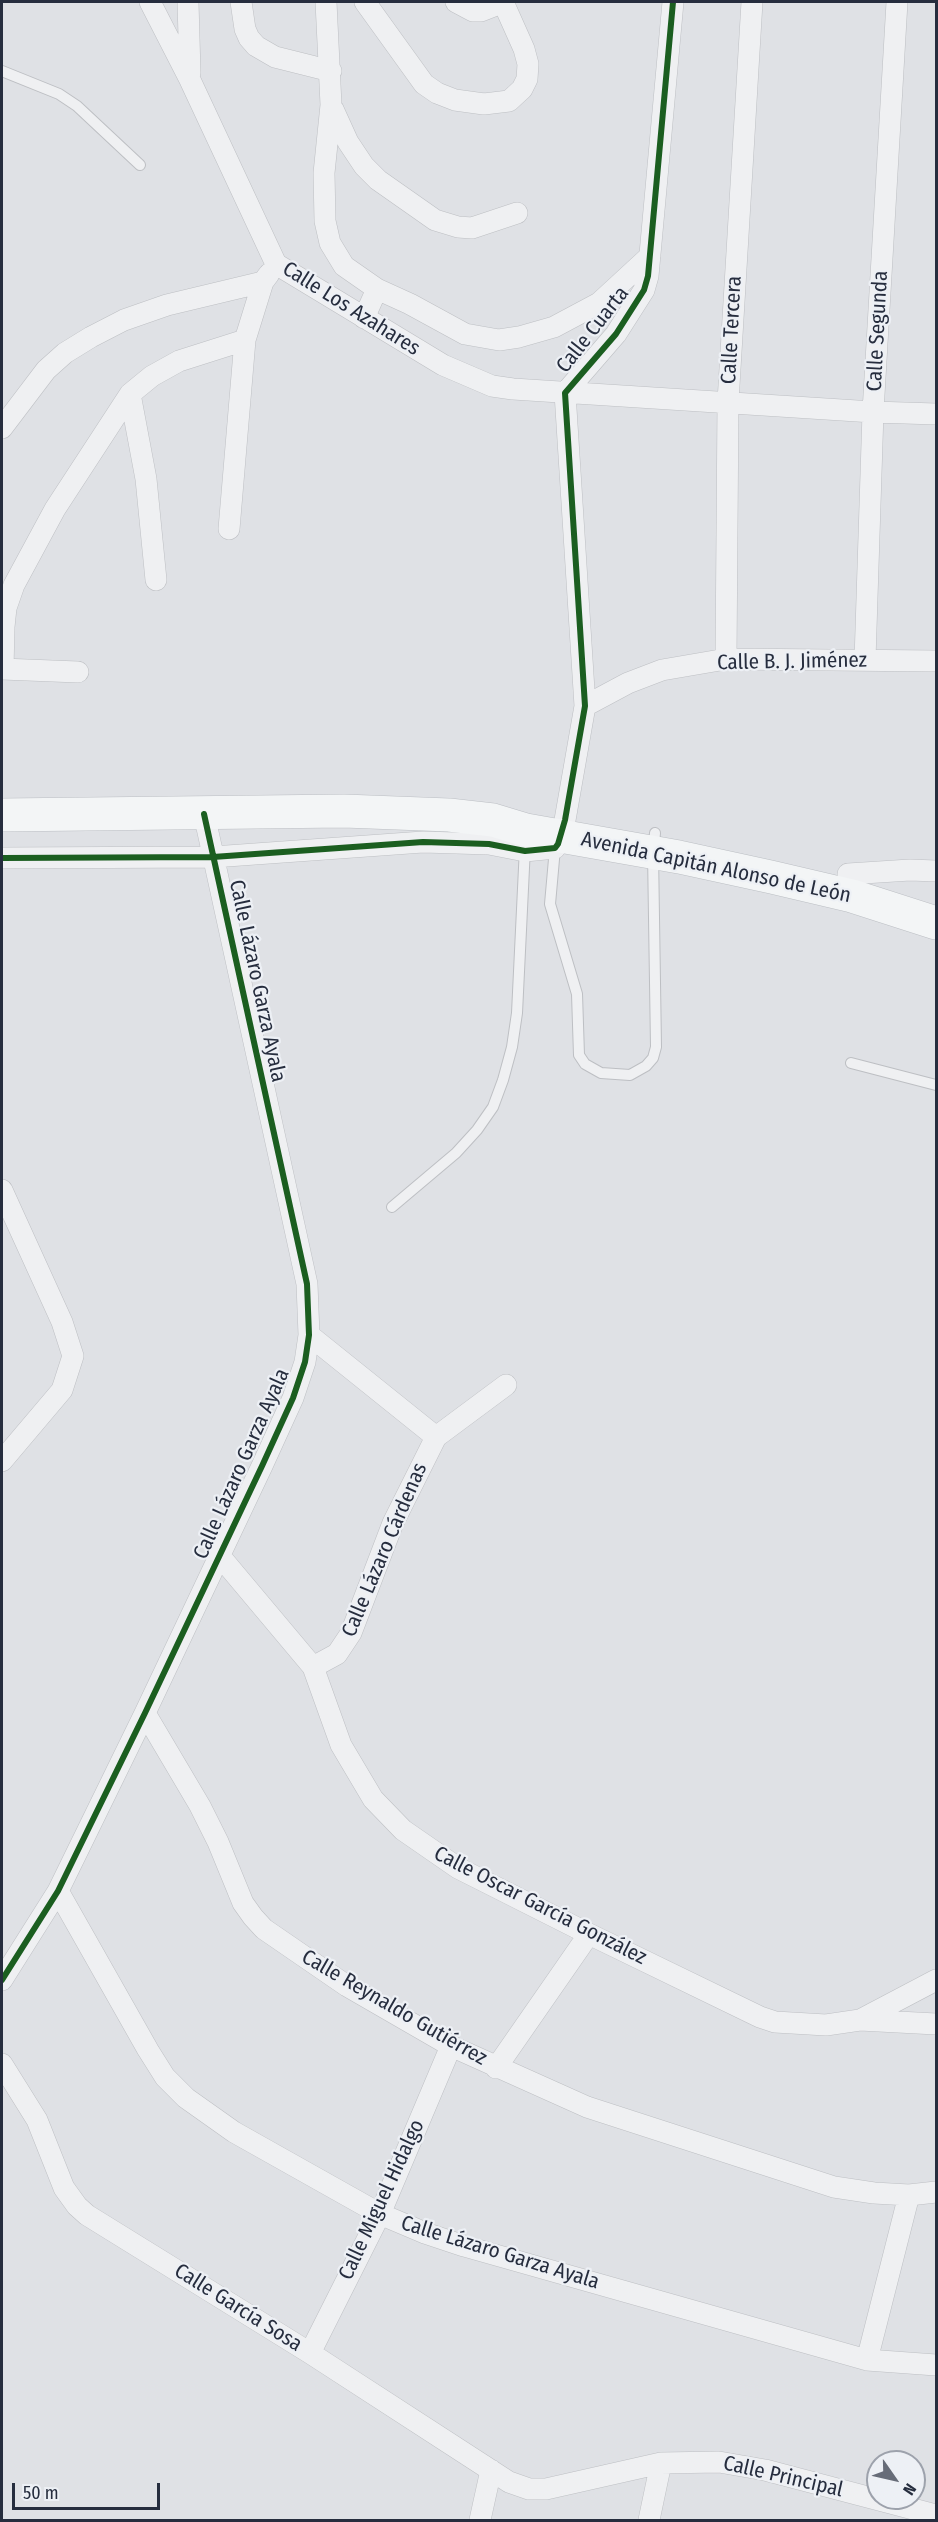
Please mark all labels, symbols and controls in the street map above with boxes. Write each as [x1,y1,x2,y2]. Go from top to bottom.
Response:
street label: Calle Los Azahares [278,257,424,361]
street label: Calle Segunda [862,270,894,392]
street label: Calle Tercera [717,275,747,385]
street label: Calle Cuarta [551,282,635,378]
street label: Calle B. J. Jiménez [717,648,867,676]
street label: Avenida Capitán Alonso de León [579,827,853,909]
street label: Calle Lázaro Garza Ayala [223,878,291,1084]
street label: Calle Lázaro Garza Ayala [189,1365,295,1563]
street label: Calle Lázaro Cárdenas [337,1459,433,1641]
street label: Calle Oscar García González [430,1841,650,1971]
street label: Calle Reynaldo Gutiérrez [297,1945,491,2071]
street label: Calle Miguel Hidalgo [334,2116,430,2284]
street label: Calle Lázaro Garza Ayala [398,2211,602,2295]
street label: Calle García Sosa [169,2259,307,2357]
north arrow [866,2450,926,2510]
street label: Calle Principal [721,2451,845,2503]
scale bar [15,2471,164,2509]
text: N [899,2480,920,2499]
text: 50 m [23,2482,59,2504]

